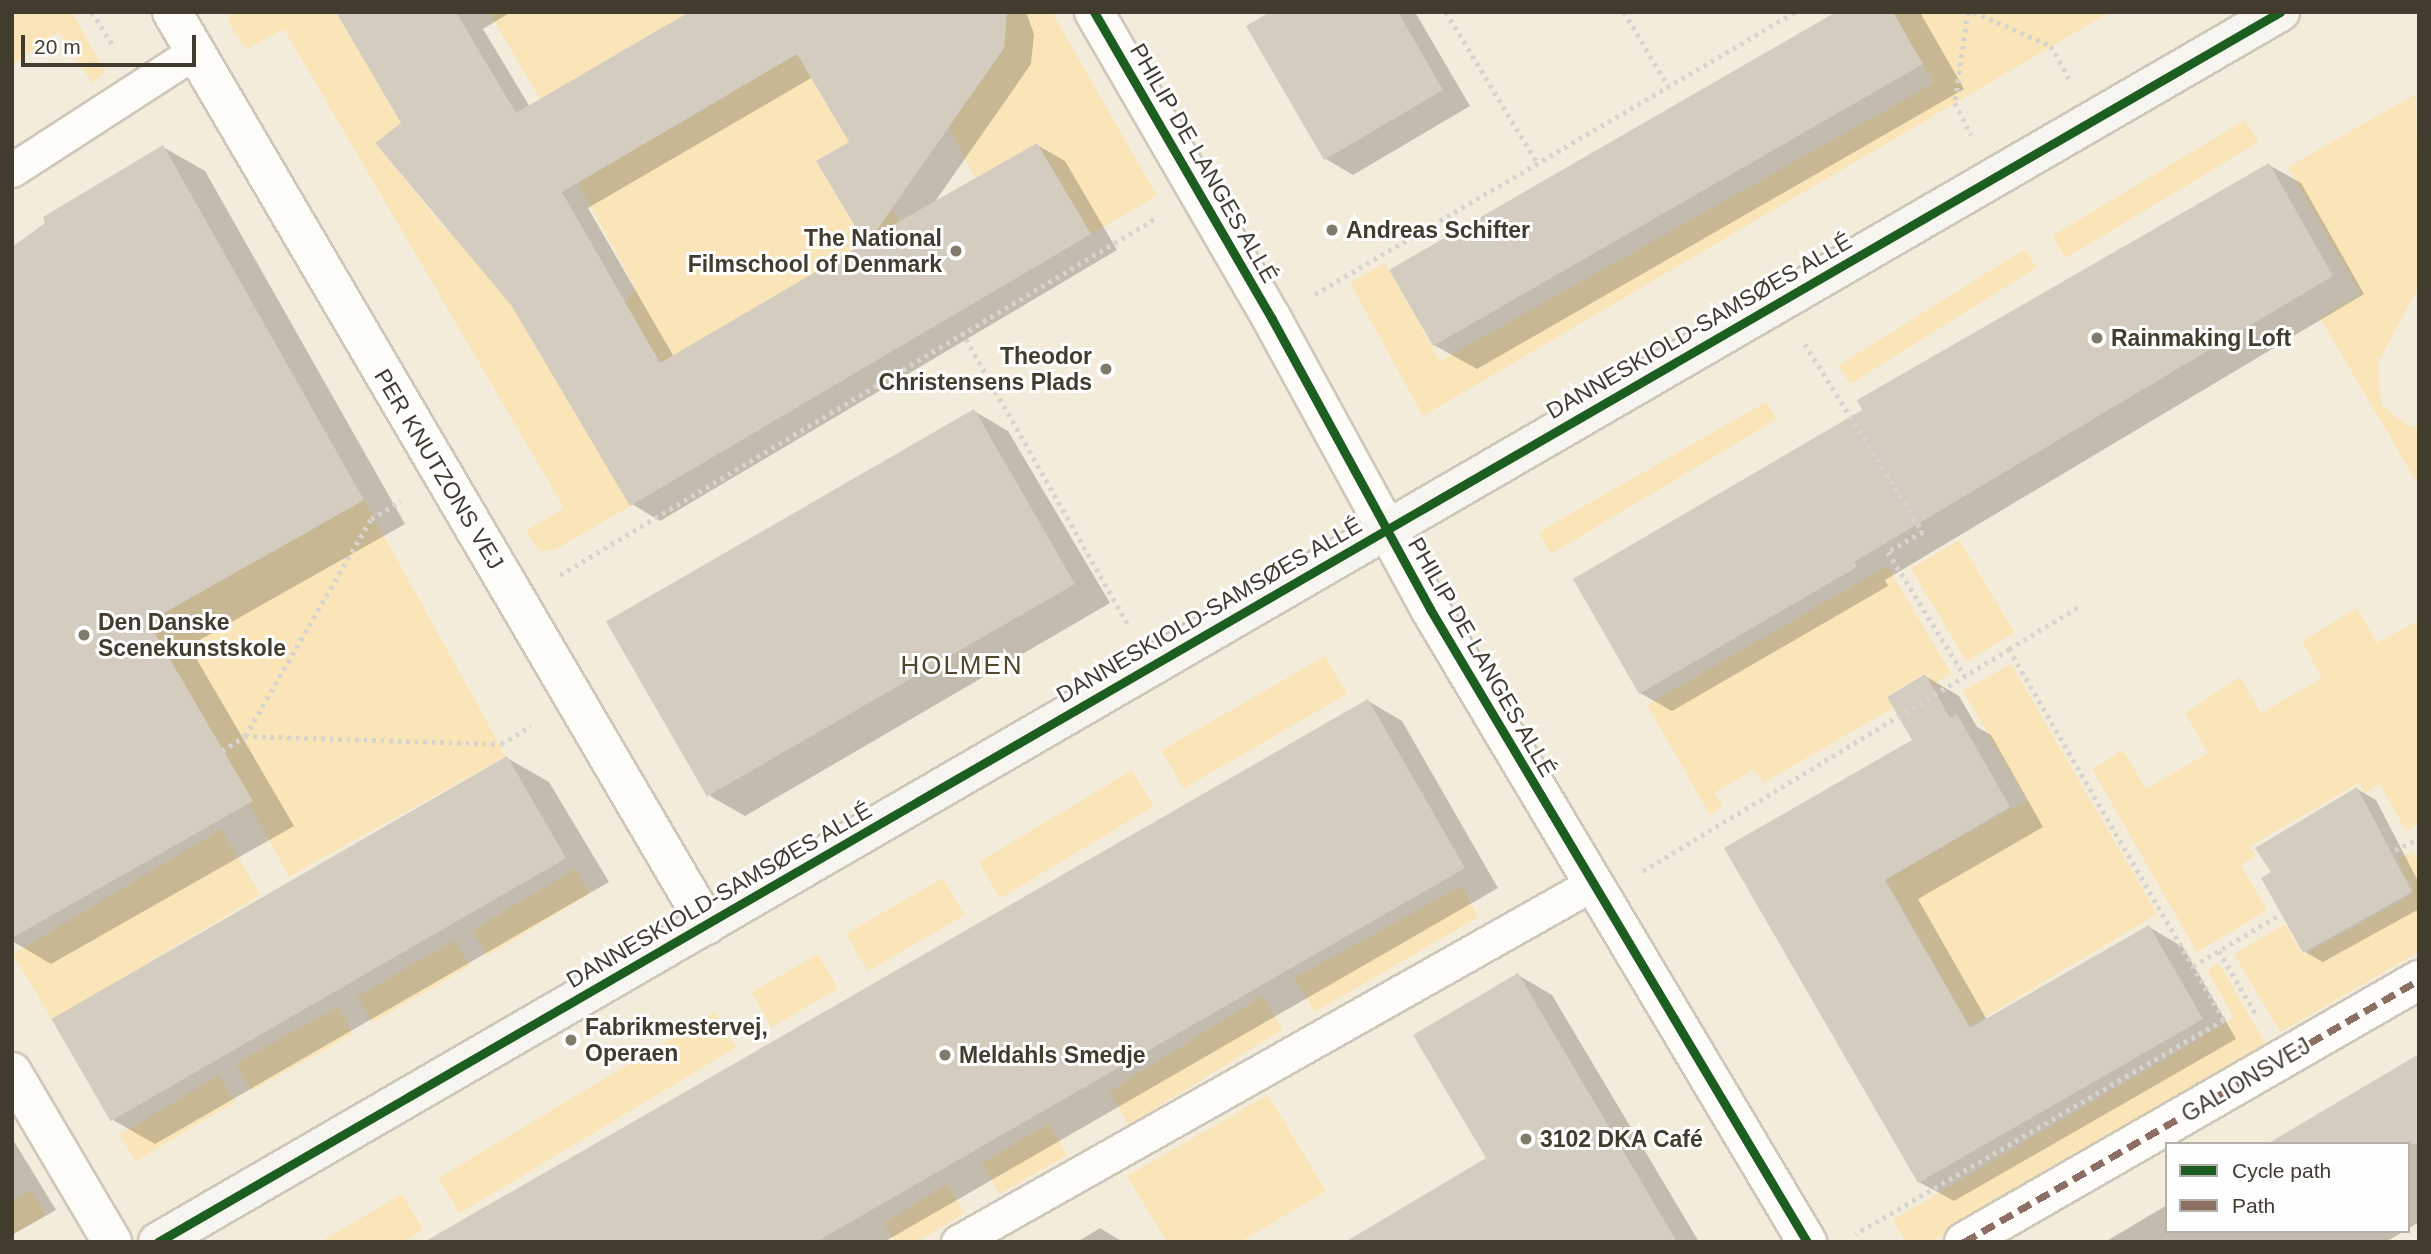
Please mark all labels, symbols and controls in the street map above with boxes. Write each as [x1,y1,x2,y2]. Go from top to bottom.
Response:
scale bar [24,21,200,65]
text: 20 m [34,35,81,58]
street label: PHILIP DE LANGES ALLÉ [1124,38,1284,288]
place label: Andreas Schifter [1346,216,1530,244]
marker: Andreas Schifter [1324,222,1340,238]
place label: The National Filmschool of Denmark [688,224,942,278]
street label: DANNESKIOLD-SAMSØES ALLÉ [1541,227,1857,425]
marker: The National Filmschool of Denmark [948,243,964,259]
place label: Rainmaking Loft [2111,324,2291,352]
marker: Rainmaking Loft [2089,330,2105,346]
place label: Theodor Christensens Plads [879,342,1092,396]
marker: Theodor Christensens Plads [1098,361,1114,377]
street label: PER KNUTZONS VEJ [368,364,510,574]
street label: DANNESKIOLD-SAMSØES ALLÉ [1051,511,1367,709]
street label: PHILIP DE LANGES ALLÉ [1402,532,1562,782]
place label: Den Danske Scenekunstskole [98,608,286,662]
marker: Den Danske Scenekunstskole [76,627,92,643]
district label: HOLMEN [901,650,1023,682]
street label: DANNESKIOLD-SAMSØES ALLÉ [561,796,877,994]
place label: Fabrikmestervej, Operaen [585,1013,768,1067]
marker: Fabrikmestervej, Operaen [563,1032,579,1048]
street label: GALIONSVEJ [2177,1032,2315,1128]
place label: Meldahls Smedje [959,1041,1146,1069]
marker: Meldahls Smedje [937,1047,953,1063]
place label: 3102 DKA Café [1540,1125,1704,1153]
marker: 3102 DKA Café [1518,1131,1534,1147]
legend [2165,1142,2410,1233]
text: Cycle path [2232,1159,2331,1182]
text: Path [2232,1194,2275,1217]

